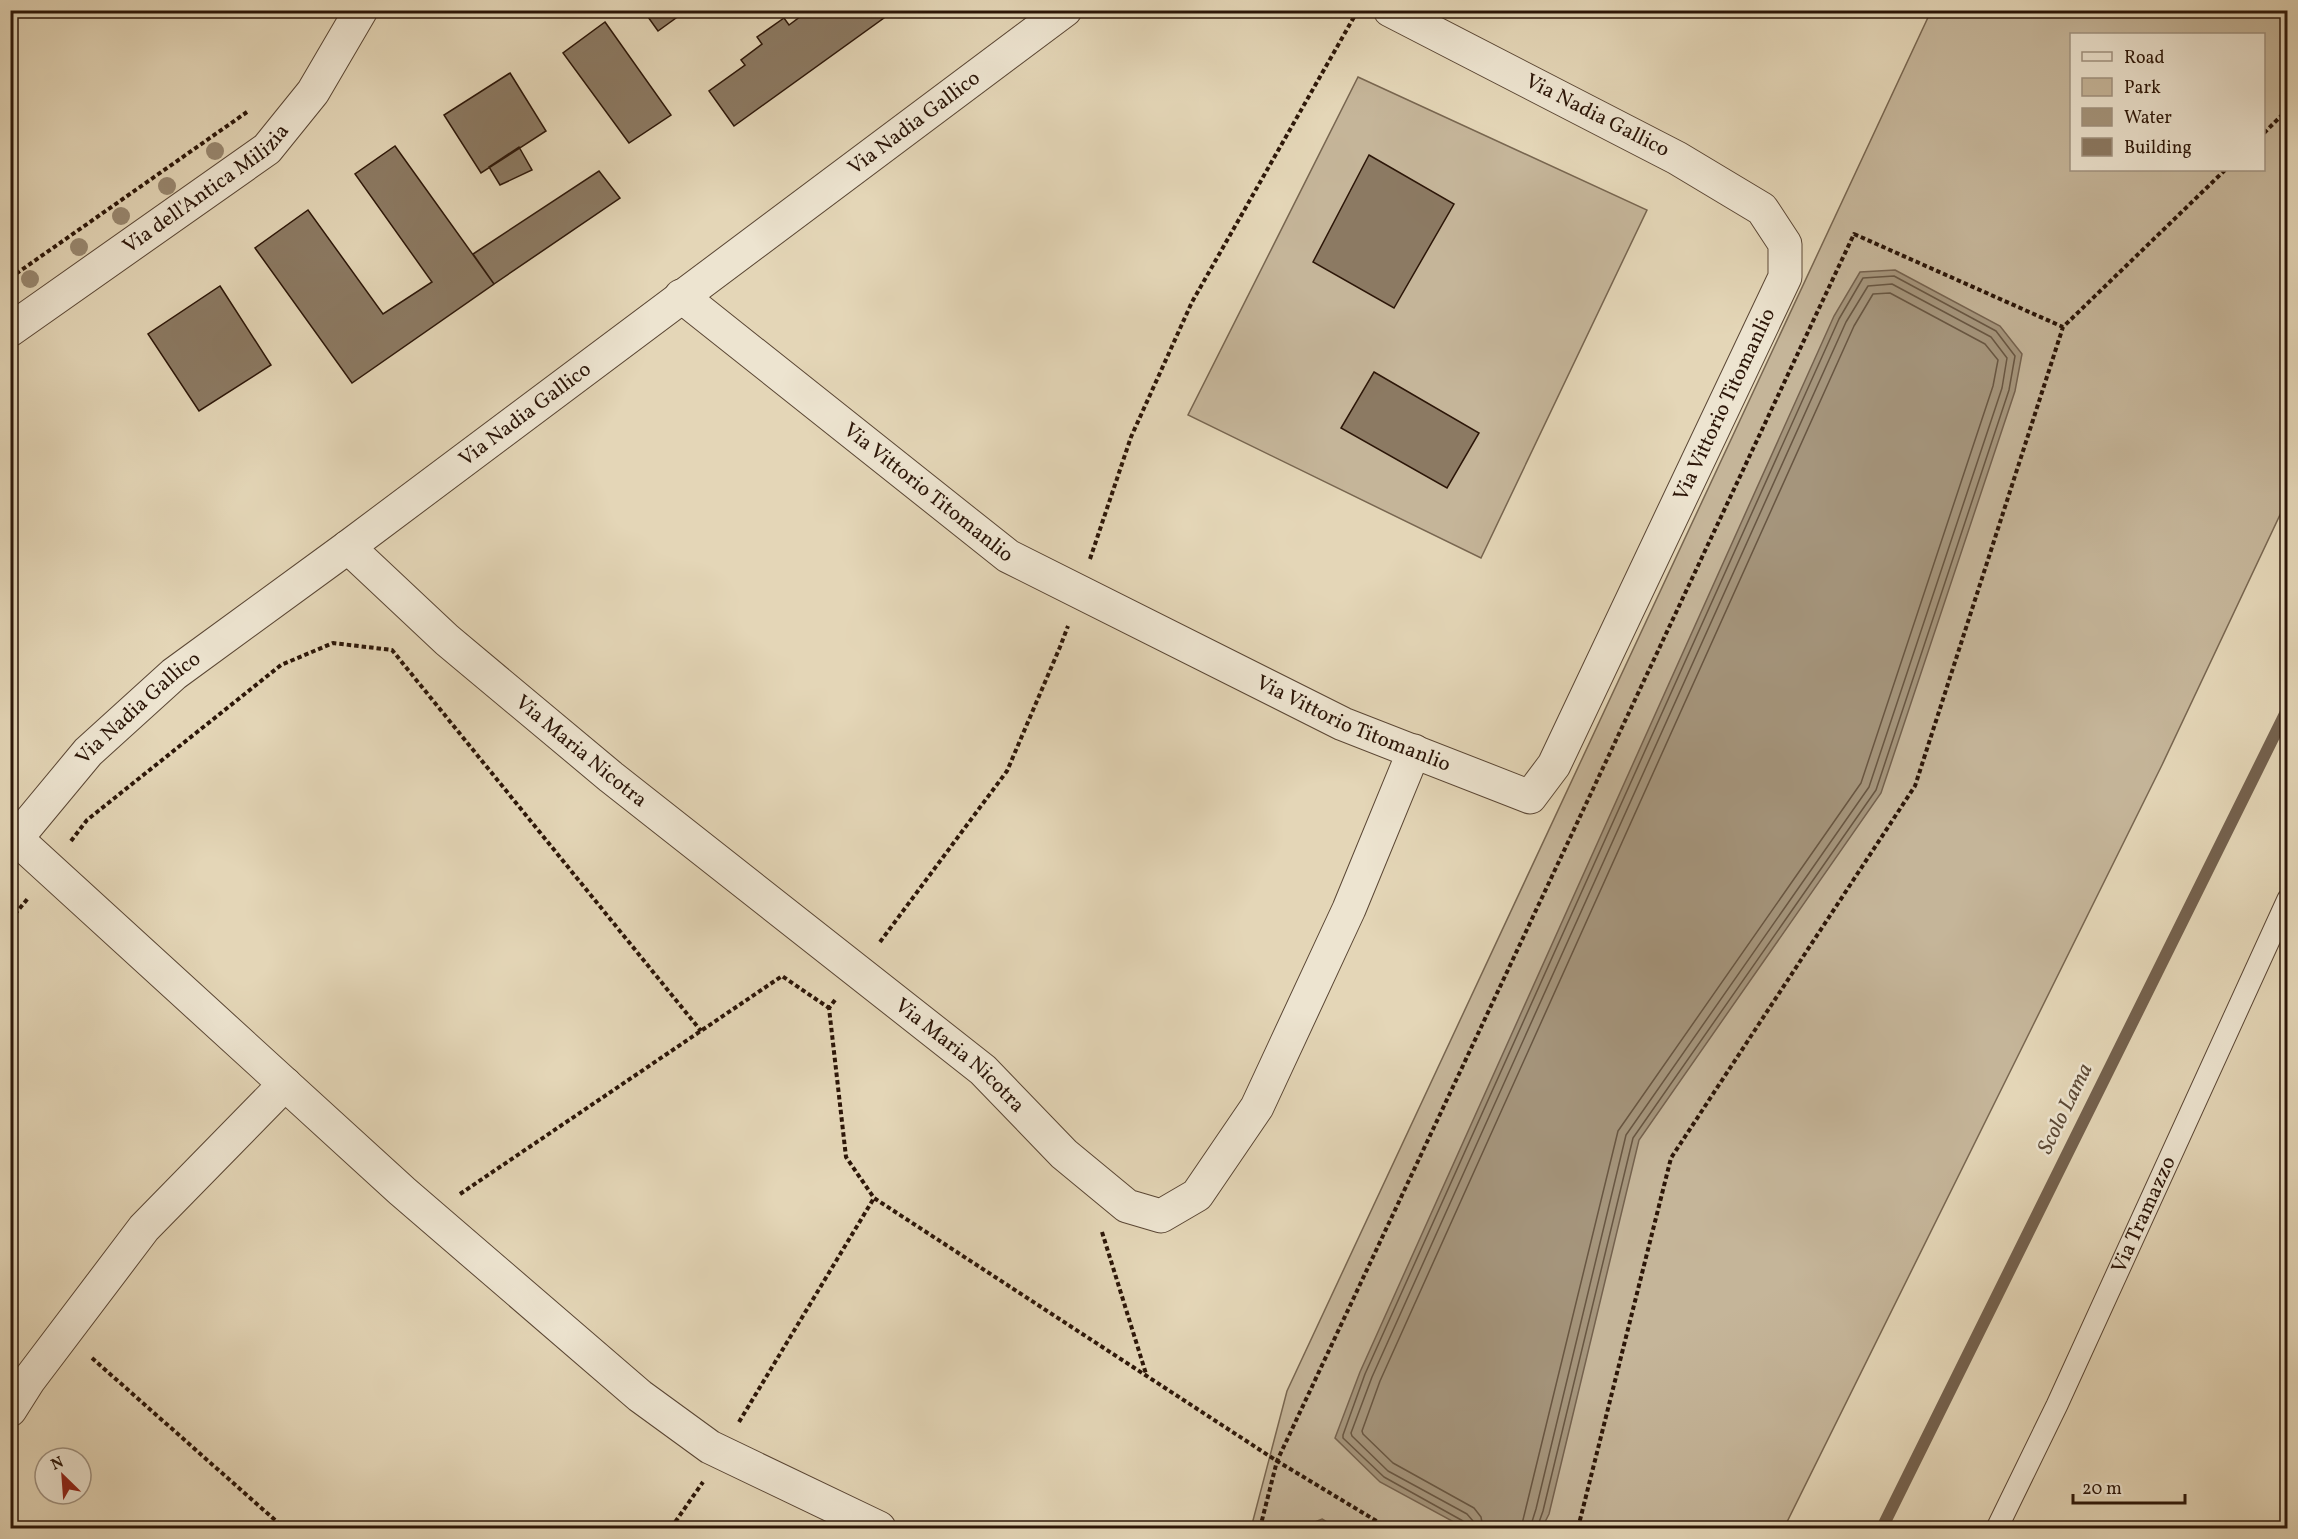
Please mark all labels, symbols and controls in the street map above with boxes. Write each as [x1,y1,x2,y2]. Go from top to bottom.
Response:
legend [2070,33,2265,171]
text: Road [2124,46,2165,71]
street label: Via Nadia Gallico [842,64,986,182]
street label: Via Nadia Gallico [1520,67,1674,165]
text: Park [2124,76,2161,101]
text: Water [2124,106,2172,131]
street label: Via dell'Antica Milizia [117,118,296,261]
text: Building [2124,136,2192,161]
street label: Via Vittorio Titomanlio [1667,303,1783,506]
street label: Via Nadia Gallico [453,355,597,473]
street label: Via Vittorio Titomanlio [837,416,1020,569]
street label: Via Nadia Gallico [69,645,207,771]
street label: Via Vittorio Titomanlio [1251,668,1455,779]
street label: Via Maria Nicotra [509,688,653,814]
street label: Via Maria Nicotra [889,991,1031,1119]
water label: Scolo Lama [2031,1058,2101,1160]
street label: Via Tramazzo [2105,1152,2183,1278]
north arrow [33,1446,93,1506]
text: N [48,1452,68,1477]
scale bar [2073,1467,2186,1505]
text: 20 m [2082,1477,2122,1502]

